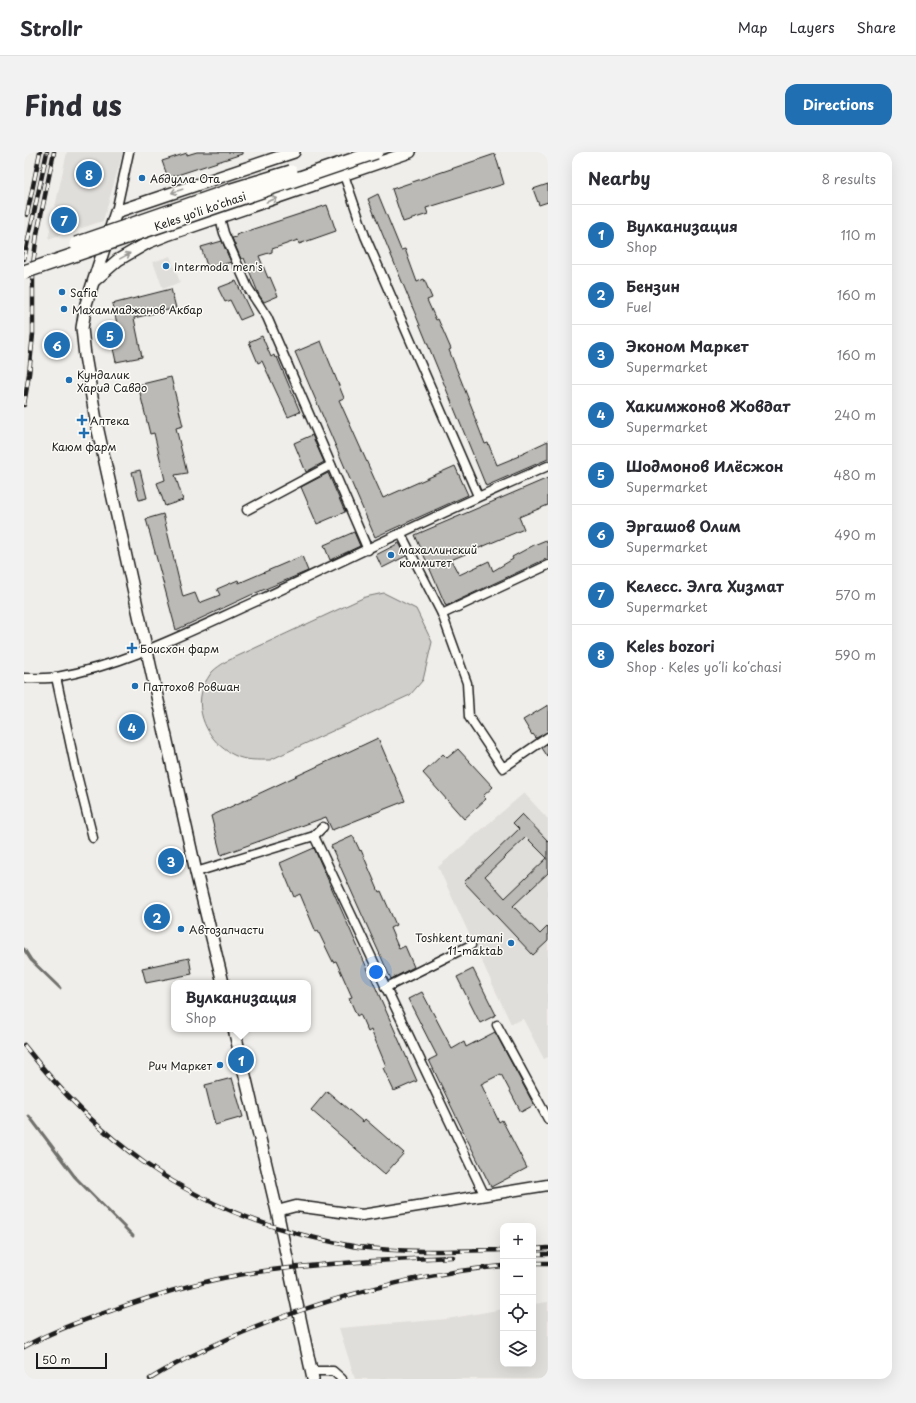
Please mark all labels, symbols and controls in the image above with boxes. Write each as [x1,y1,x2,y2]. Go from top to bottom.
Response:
text: Strollr [20,14,83,42]
text: Map [738,17,768,38]
text: Layers [790,17,835,38]
text: Share [857,17,896,38]
text: Find us [24,83,122,126]
button: Directions [785,84,892,125]
pin: 8 [76,159,102,189]
text: Nearby [588,165,650,191]
text: 8 results [822,169,876,188]
place label: Абдулла Ота [150,170,220,187]
marker: Абдулла Ота [137,173,147,183]
street label: Keles yoʻli koʻchasi [152,187,248,235]
one-way arrow [171,188,183,196]
one-way arrow [266,195,278,203]
pin: 7 [51,205,77,235]
text: Вулканизация [626,214,738,237]
text: 1 [598,225,604,244]
text: 110 m [841,225,876,244]
text: Shop [626,237,657,256]
one-way arrow [119,252,131,259]
place label: Intermoda men's [174,258,263,275]
marker: Intermoda men's [161,261,171,271]
text: Бензин [626,274,680,297]
place label: Safia [70,284,98,301]
text: 2 [596,285,606,304]
text: 160 m [837,285,876,304]
marker: Safia [57,287,67,297]
text: Fuel [626,297,652,316]
place label: Махаммаджонов Акбар [72,301,203,318]
marker: Махаммаджонов Акбар [59,304,69,314]
pin: 5 [97,320,123,350]
pin: 6 [44,330,70,360]
text: Эконом Маркет [626,334,749,357]
text: 3 [597,345,605,364]
text: 160 m [837,345,876,364]
text: Supermarket [626,357,708,376]
place label: Кундалик Харид Савдо [77,366,147,396]
marker: Кундалик Харид Савдо [64,375,74,385]
text: Хакимжонов Жовдат [626,394,790,417]
text: 4 [597,405,605,424]
text: 240 m [834,405,876,424]
place label: Аптека [90,412,130,429]
marker: Аптека [77,415,87,425]
text: Supermarket [626,417,708,436]
marker: Каюм фарм [79,428,89,438]
place label: Каюм фарм [52,438,116,455]
text: Шодмонов Илёсжон [626,454,783,477]
text: 5 [597,465,605,484]
text: 480 m [834,465,876,484]
text: Supermarket [626,477,708,496]
text: Эргашов Олим [626,514,741,537]
text: 6 [596,525,606,544]
text: 490 m [834,525,876,544]
text: Supermarket [626,537,708,556]
place label: махаллинский коммитет [399,541,477,571]
marker: махаллинский коммитет [386,550,396,560]
text: Келесс. Элга Хизмат [626,574,784,597]
text: 7 [597,585,605,604]
text: 570 m [835,585,876,604]
text: Supermarket [626,597,708,616]
text: Keles bozori [626,634,715,657]
place label: Боисхон фарм [140,640,219,657]
marker: Боисхон фарм [127,643,137,653]
text: 8 [597,645,605,664]
text: 590 m [834,645,876,664]
text: Shop · Keles yoʻli koʻchasi [626,657,782,676]
place label: Паттохов Ровшан [143,678,240,695]
marker: Паттохов Ровшан [130,681,140,691]
pin: 4 [119,712,145,742]
pin: 3 [158,846,184,876]
pin: 2 [144,902,170,932]
place label: Автозапчасти [189,921,264,938]
marker: Автозапчасти [176,924,186,934]
place label: Toshkent tumani 11-maktab [415,929,503,959]
marker: Toshkent tumani 11-maktab [506,938,516,948]
your location [366,962,386,982]
popup [171,980,311,1032]
text: Вулканизация [185,985,297,1008]
text: Shop [185,1008,216,1027]
pin: 1 [228,1045,254,1075]
place label: Рич Маркет [148,1057,213,1074]
marker: Рич Маркет [215,1060,225,1070]
map controls [500,1223,536,1367]
button: + [500,1223,536,1259]
button: − [500,1259,536,1295]
button: locate [500,1295,536,1331]
button: layers [500,1331,536,1367]
scale bar [36,1351,107,1370]
text: 50 m [42,1351,71,1368]

